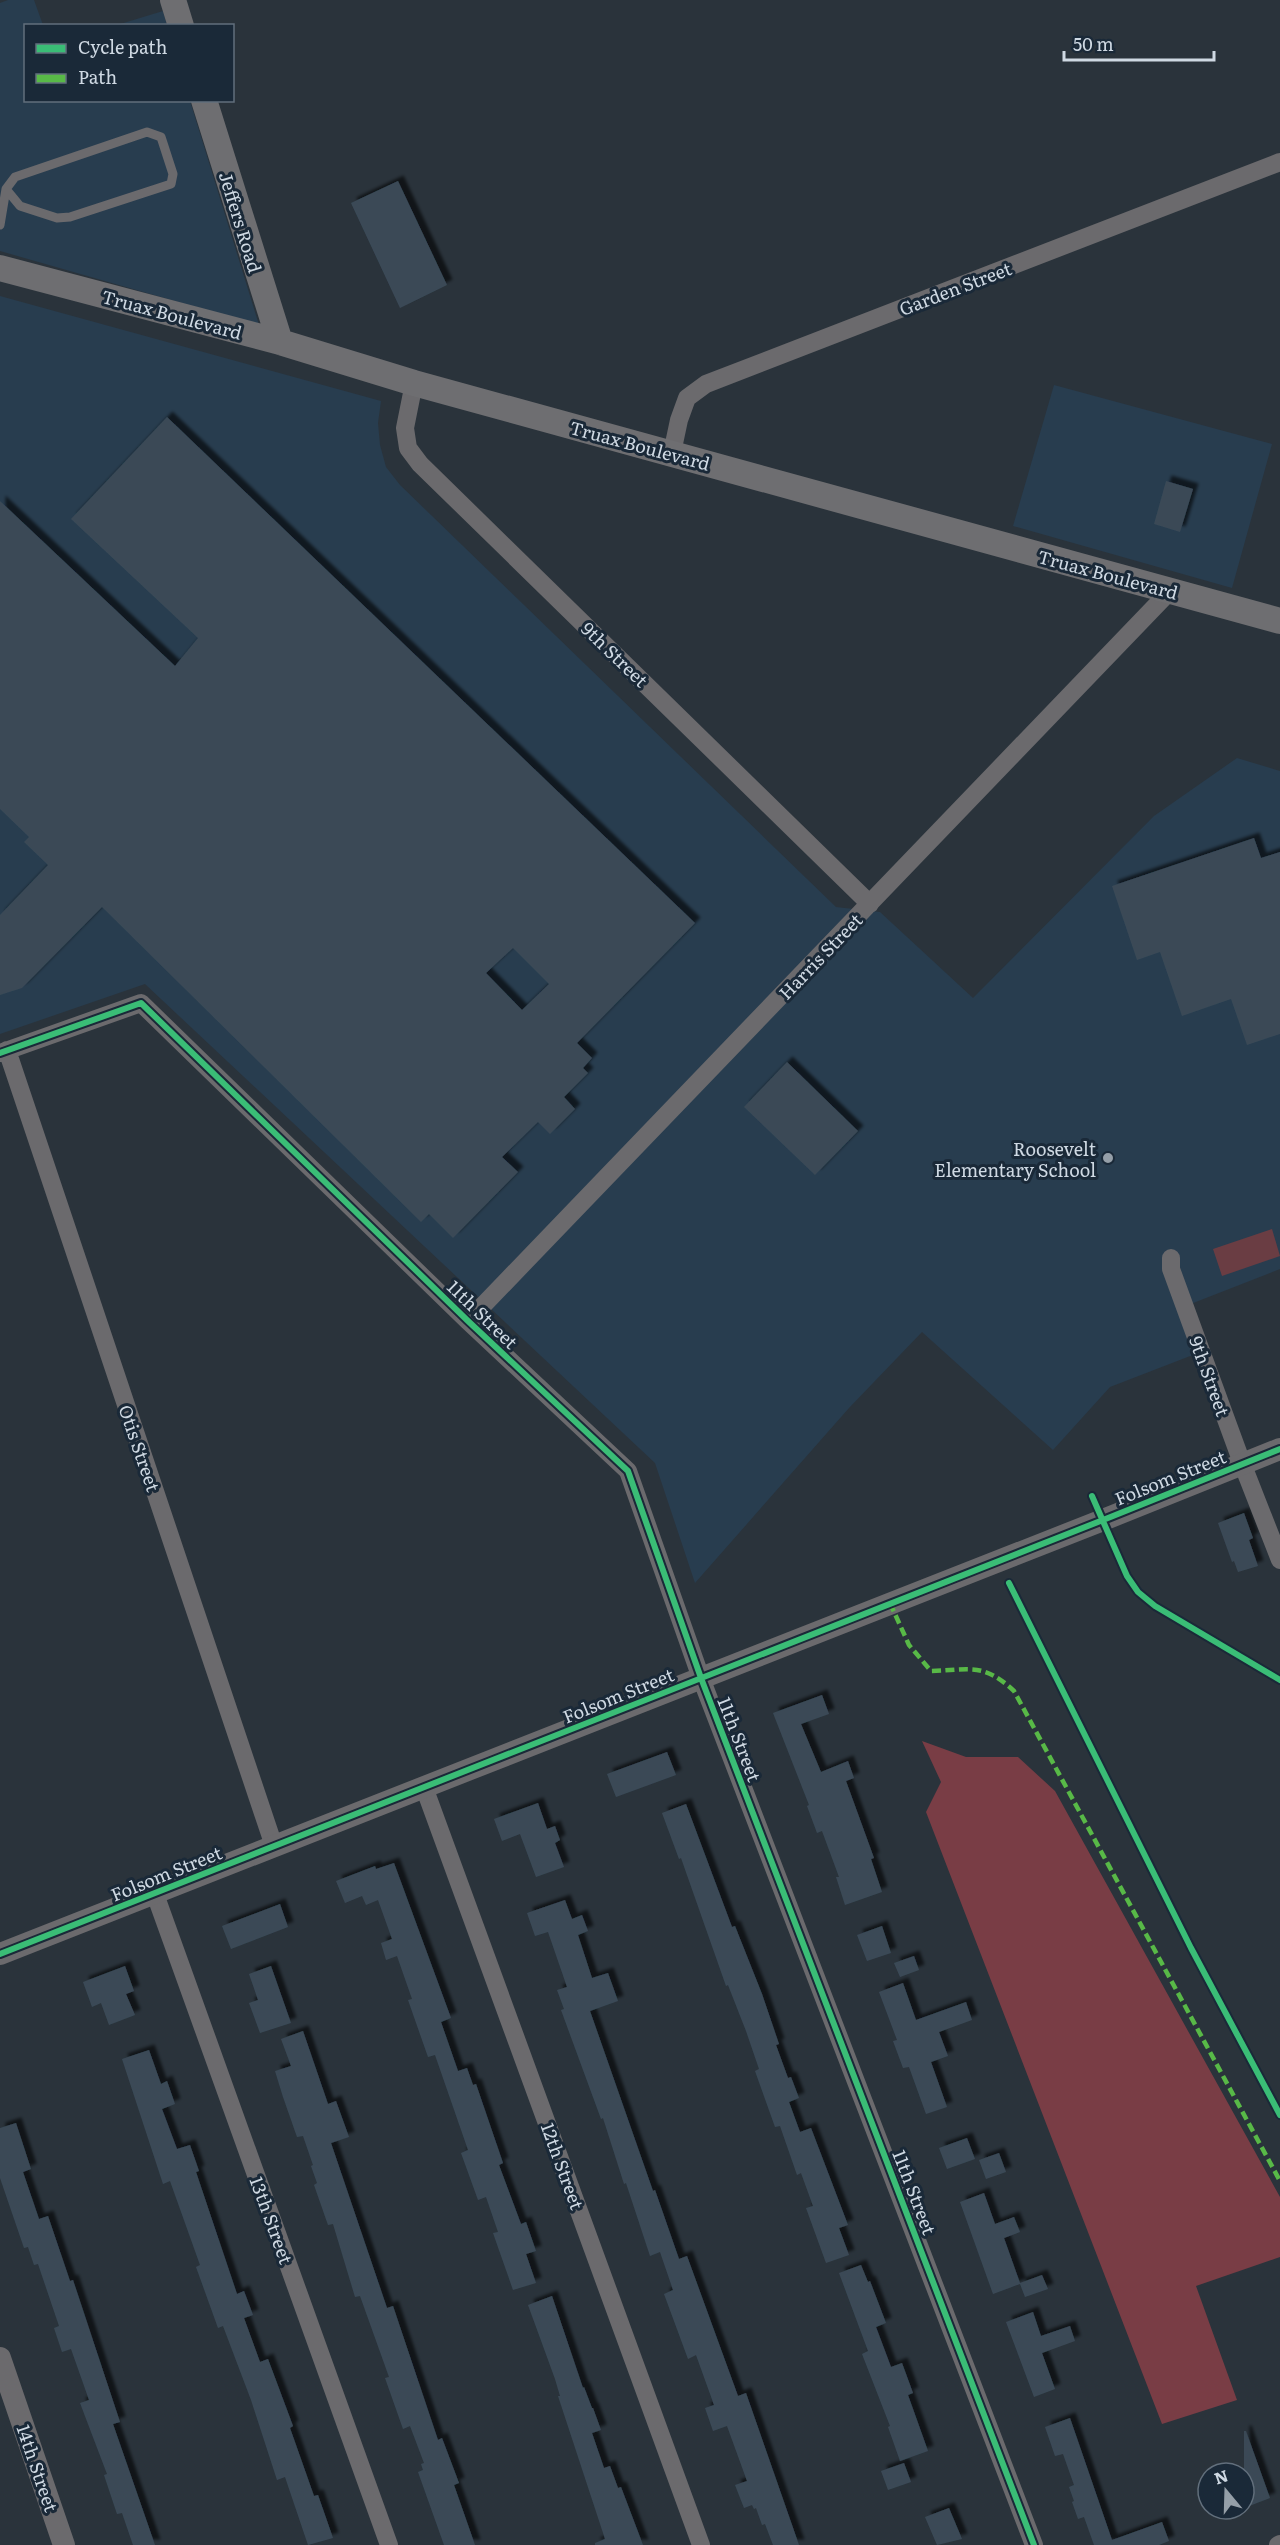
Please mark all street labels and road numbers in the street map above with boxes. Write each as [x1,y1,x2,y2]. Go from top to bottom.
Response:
street label: Jeffers Road [213,168,269,276]
street label: Garden Street [895,254,1016,322]
street label: Truax Boulevard [99,282,245,346]
street label: Truax Boulevard [567,413,713,477]
street label: Truax Boulevard [1035,542,1181,606]
street label: 9th Street [576,615,655,693]
street label: Harris Street [772,906,869,1005]
street label: 11th Street [442,1273,525,1355]
street label: 9th Street [1183,1332,1237,1421]
street label: Otis Street [113,1401,168,1496]
street label: Folsom Street [1110,1442,1230,1512]
street label: Folsom Street [558,1660,678,1730]
street label: 11th Street [711,1693,769,1786]
street label: Folsom Street [106,1838,226,1908]
street label: 12th Street [535,2119,591,2214]
street label: 11th Street [886,2146,944,2239]
street label: 13th Street [244,2172,301,2268]
street label: 14th Street [10,2421,66,2516]

